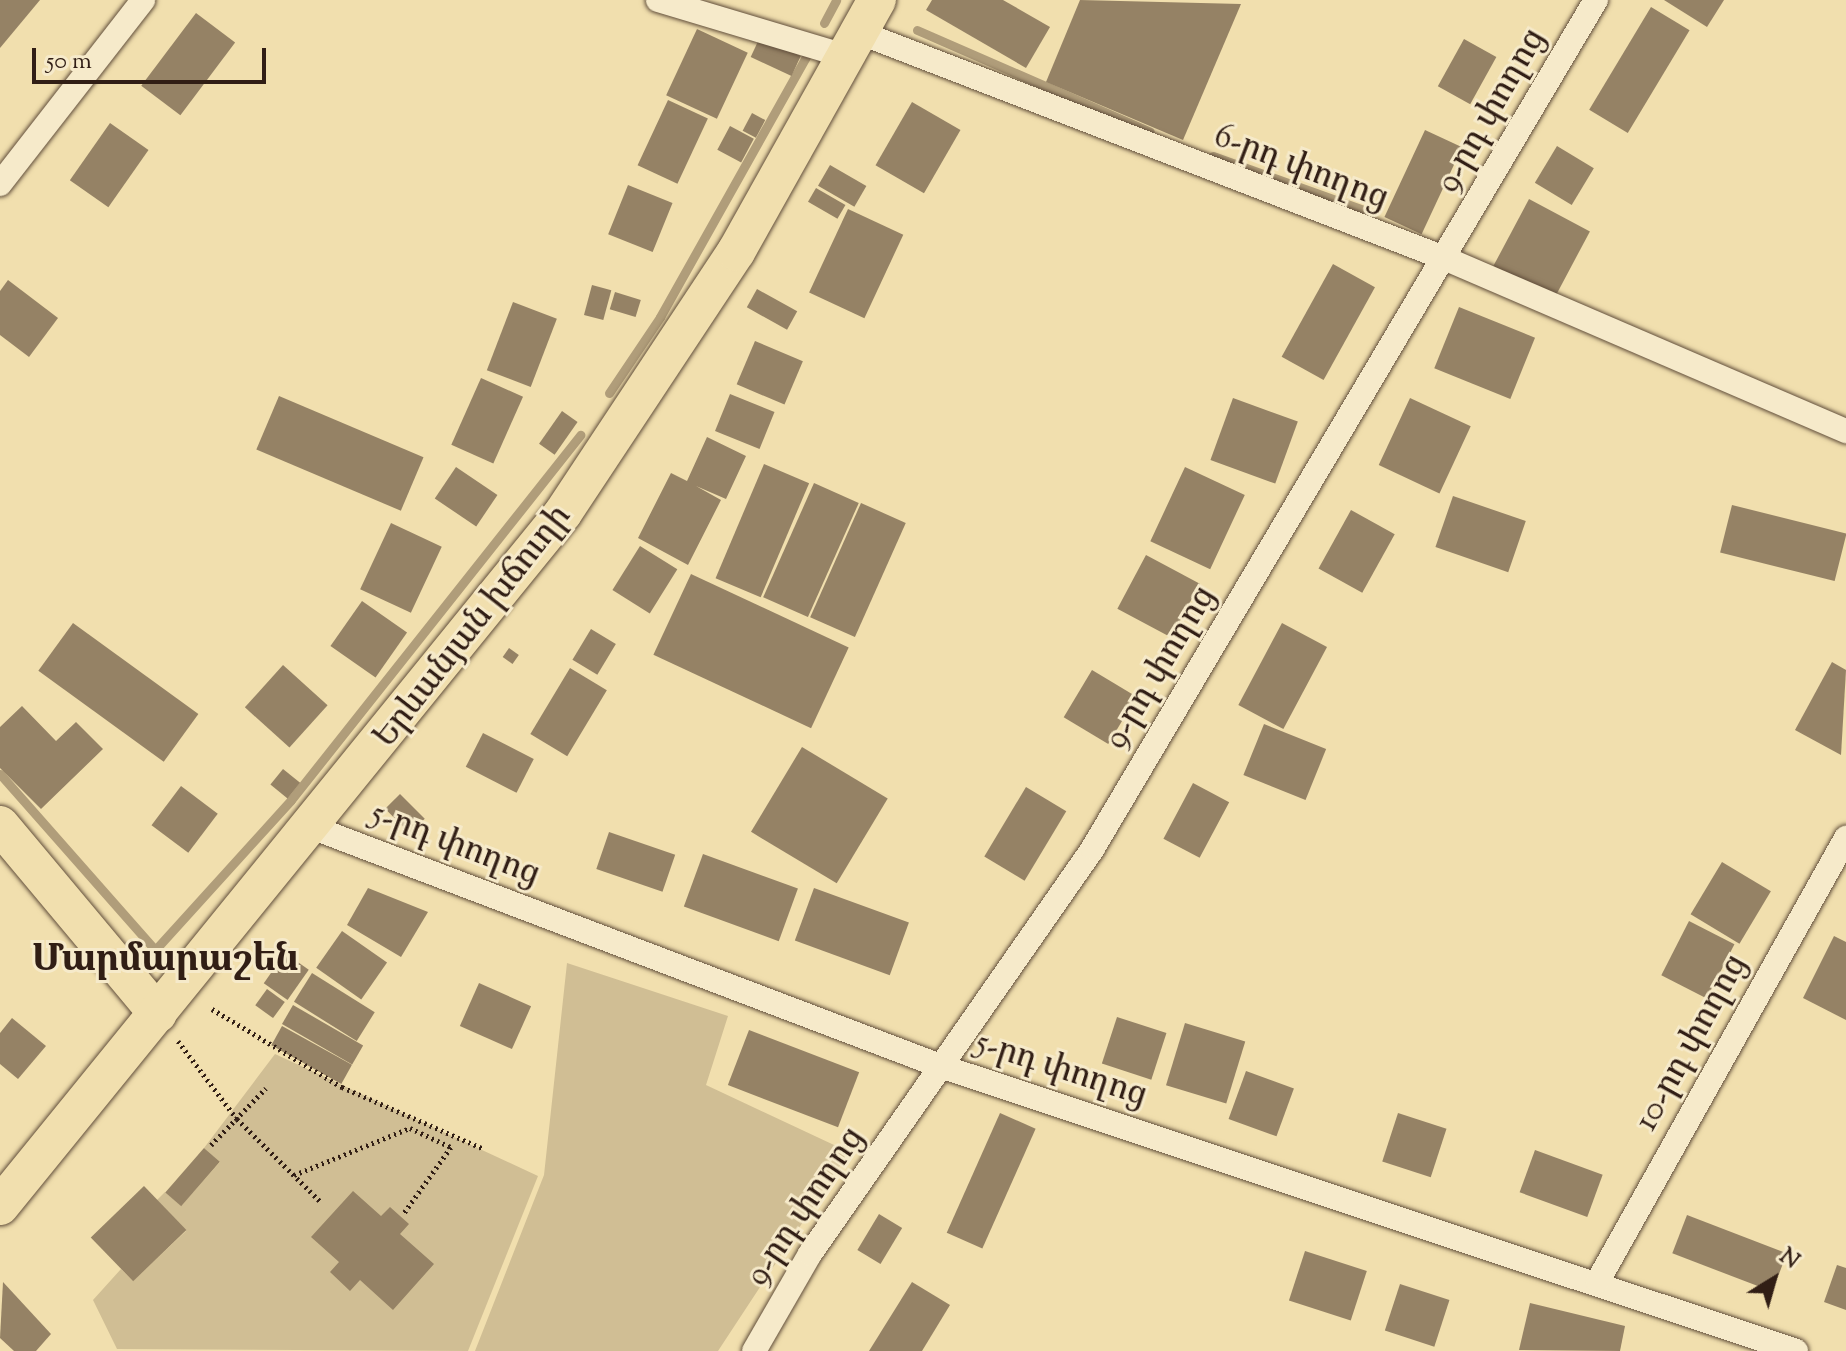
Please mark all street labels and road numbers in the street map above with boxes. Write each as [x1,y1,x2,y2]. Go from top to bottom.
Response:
street label: 9-րդ փողոց [1429,22,1555,200]
street label: 6-րդ փողոց [1208,116,1394,220]
street label: Երևանյան խճուղի [366,498,580,756]
street label: 9-րդ փողոց [1096,579,1226,757]
street label: 5-րդ փողոց [365,794,545,896]
street label: 10-րդ փողոց [1627,947,1757,1139]
street label: 5-րդ փողոց [970,1023,1152,1117]
street label: 9-րդ փողոց [738,1120,874,1294]

